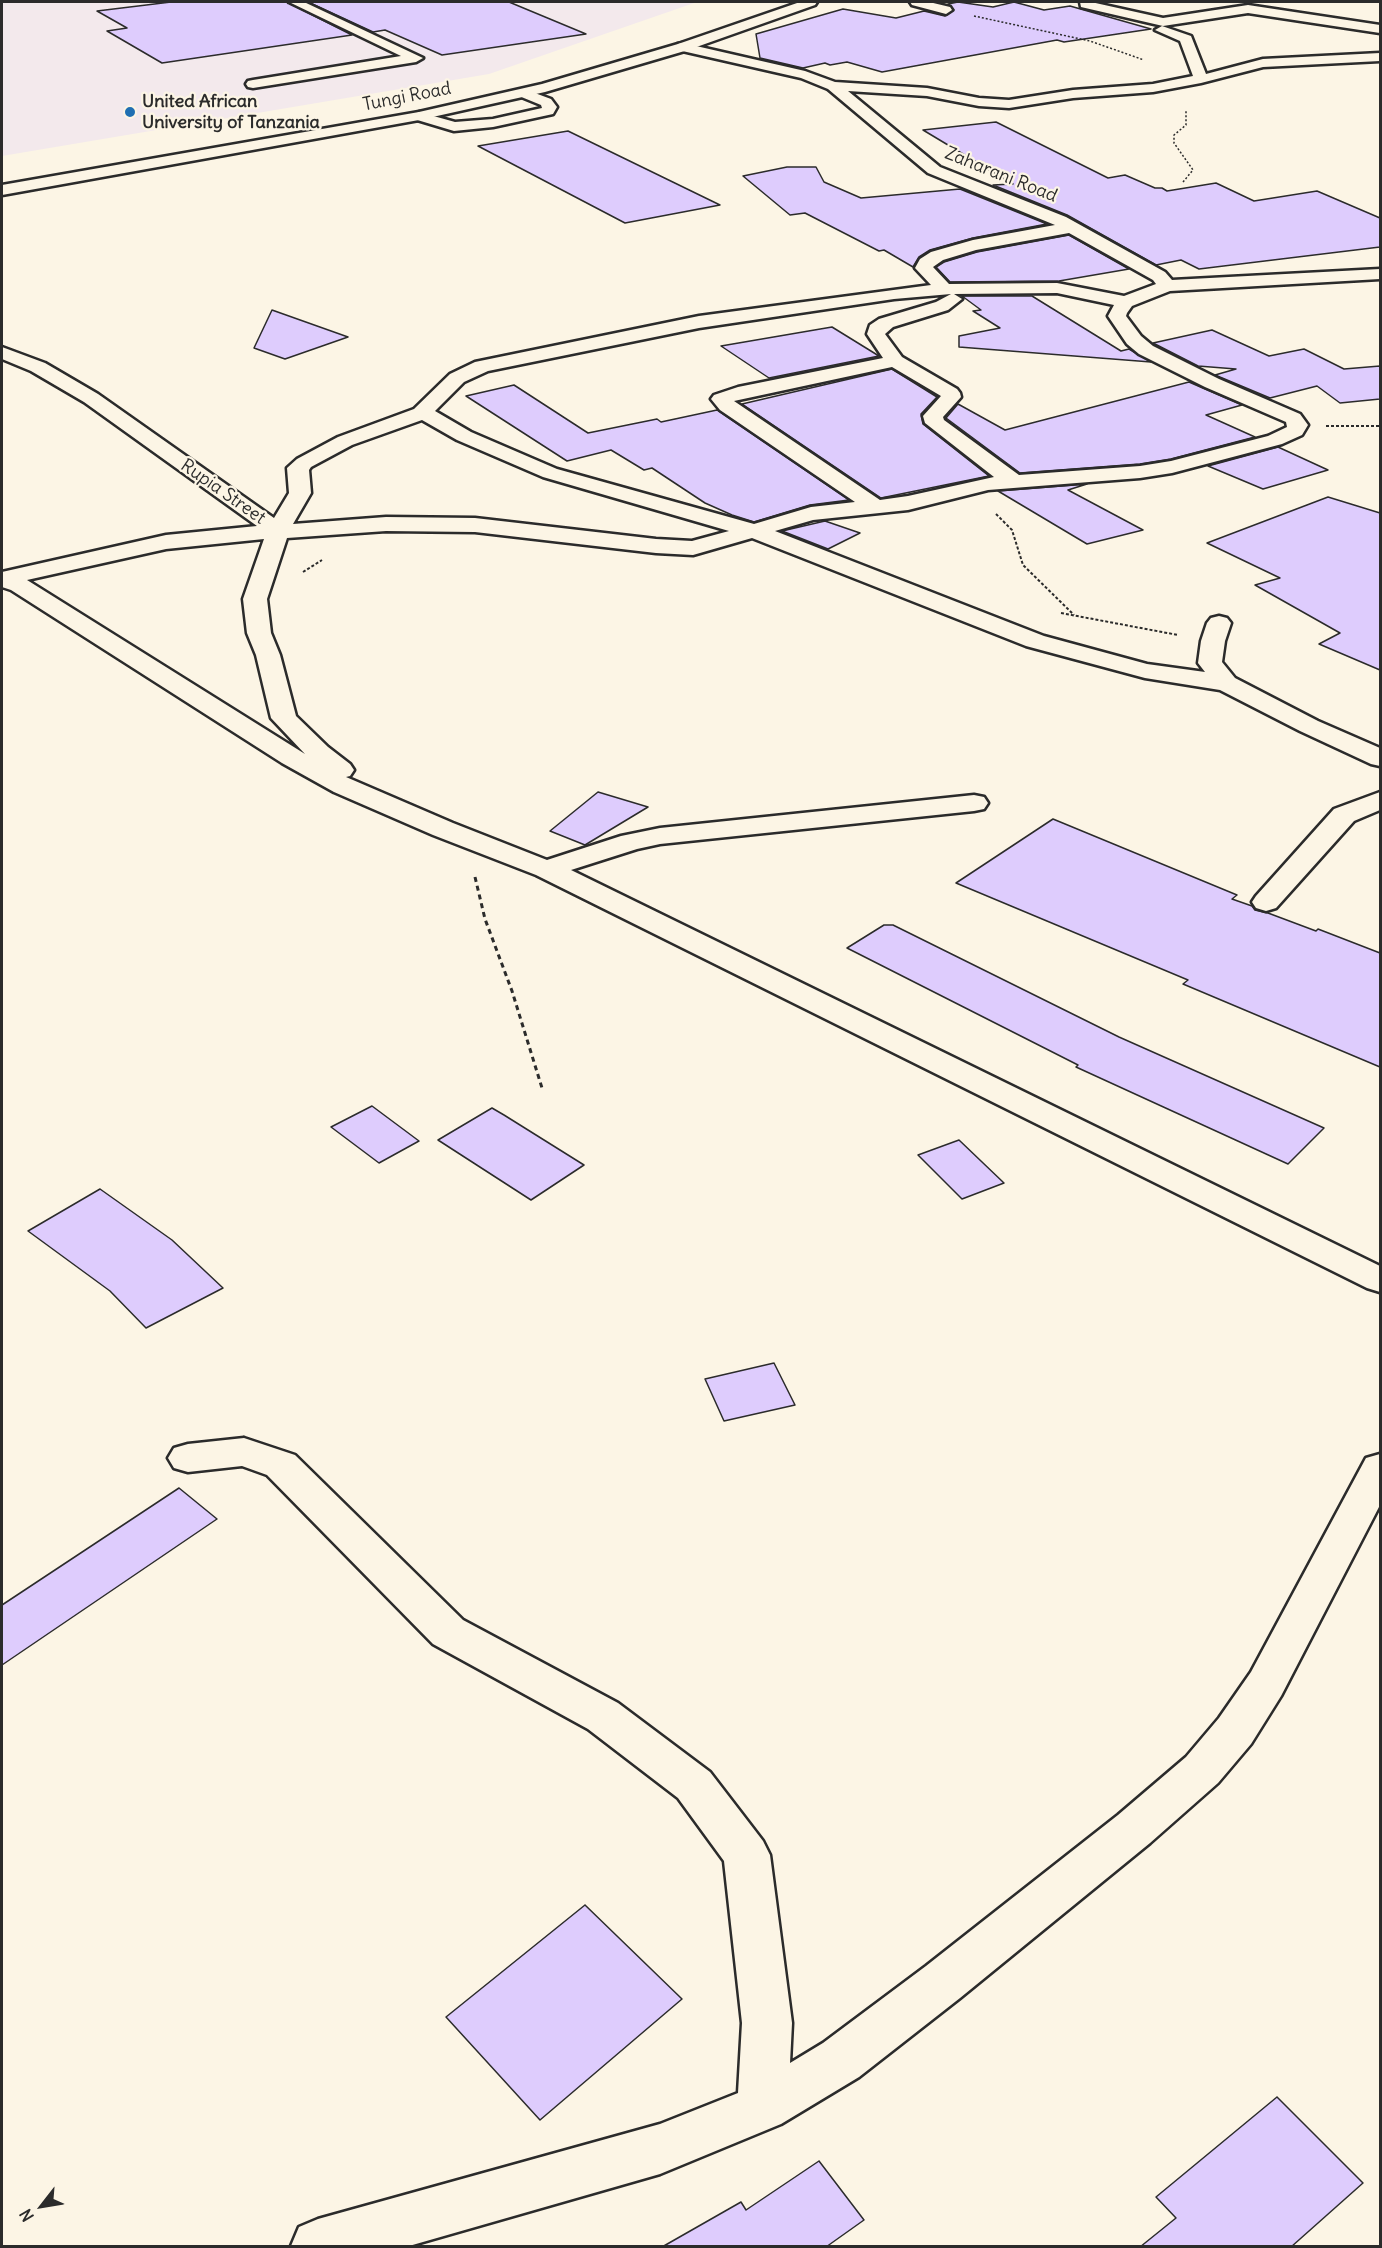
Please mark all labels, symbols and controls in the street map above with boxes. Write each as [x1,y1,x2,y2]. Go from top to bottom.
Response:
street label: Tungi Road [361,78,453,116]
place label: United African University of Tanzania [142,91,320,134]
marker: United African University of Tanzania [123,105,137,119]
street label: Zaharani Road [942,143,1060,207]
street label: Rupia Street [176,455,270,529]
north arrow [12,2176,72,2236]
text: N [15,2205,38,2225]

